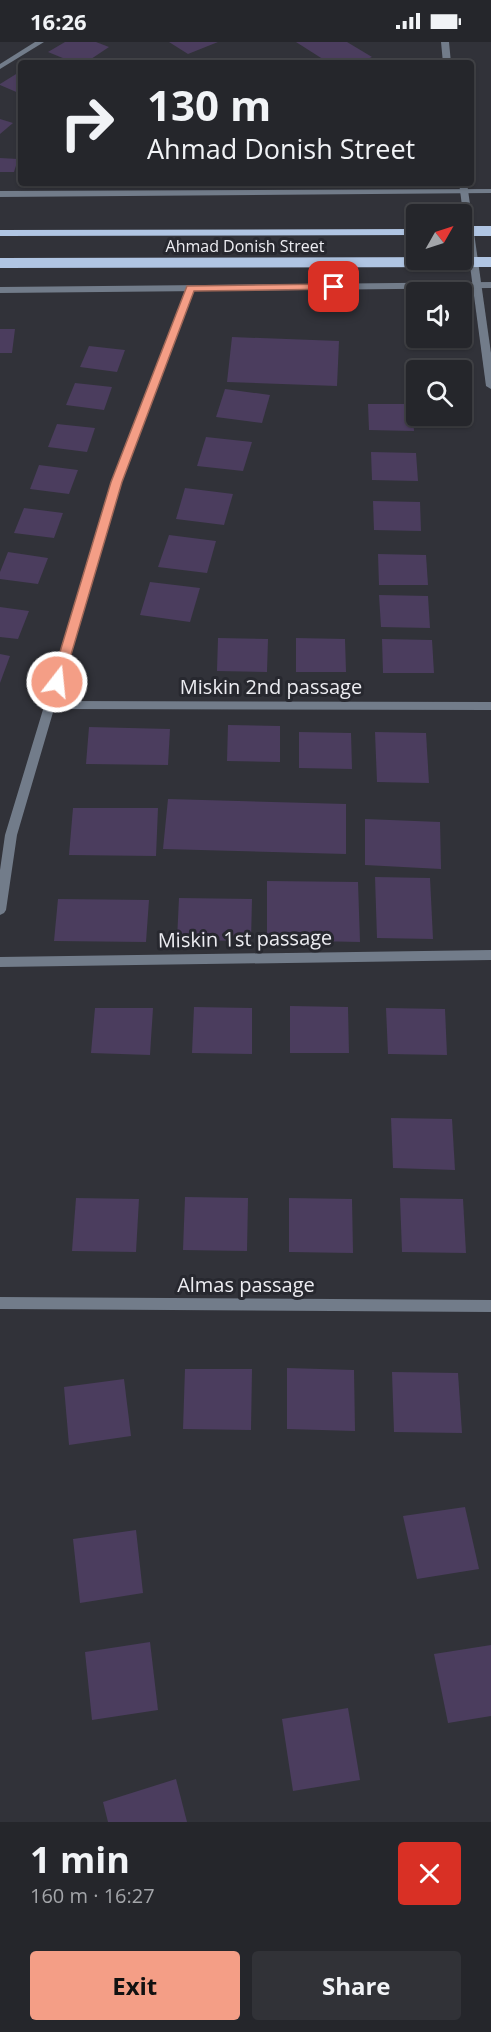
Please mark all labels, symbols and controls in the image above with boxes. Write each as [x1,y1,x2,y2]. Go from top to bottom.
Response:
text: 16:26 [30,6,87,36]
text: 130 m [147,76,271,133]
icon: right [48,84,126,162]
text: Ahmad Donish Street [147,130,415,167]
north arrow [406,204,472,270]
map controls [406,204,472,426]
street label: Ahmad Donish Street [166,235,325,257]
pin [308,261,359,312]
icon: arrive [317,270,350,303]
button: sound [406,282,472,348]
button: search [406,360,472,426]
position arrow [25,650,89,714]
street label: Miskin 2nd passage [180,673,362,700]
street label: Miskin 1st passage [158,923,332,954]
street label: Almas passage [177,1271,315,1298]
text: 1 min [30,1835,130,1884]
button: close [398,1842,461,1905]
text: 160 m · 16:27 [30,1882,155,1909]
button: Exit [30,1951,240,2020]
button: Share [252,1951,461,2020]

